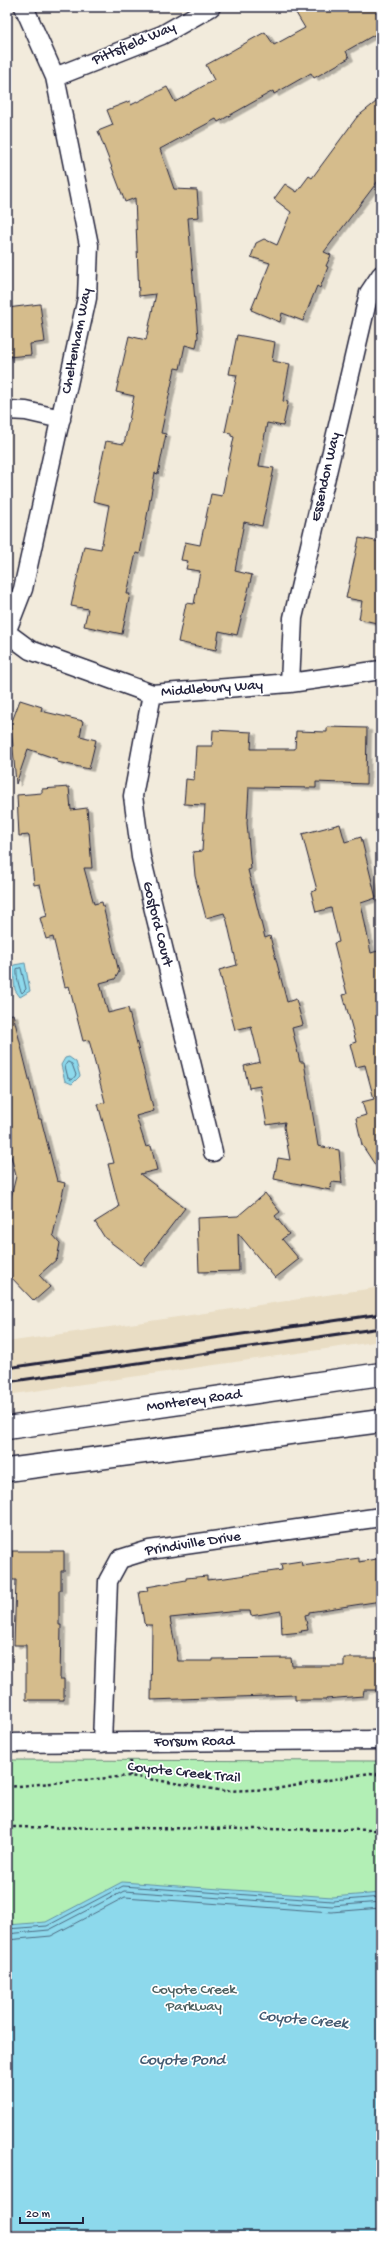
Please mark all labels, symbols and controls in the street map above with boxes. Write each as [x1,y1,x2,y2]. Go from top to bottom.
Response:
street label: Pittsfield Way [89,18,179,70]
street label: Cheltenham Way [58,286,96,395]
street label: Essendon Way [307,430,345,523]
street label: Middlebury Way [161,676,264,702]
street label: Gosford Court [138,880,177,970]
street label: Monterey Road [145,1385,244,1417]
street label: Prindiville Drive [143,1528,242,1561]
street label: Forsum Road [153,1732,236,1752]
street label: Coyote Creek Trail [127,1758,241,1788]
park label: Coyote Creek Parkway [152,1981,237,2016]
water label: Coyote Creek [257,2008,350,2035]
water label: Coyote Pond [139,2052,227,2071]
scale bar [20,2199,83,2225]
text: 20 m [26,2208,51,2222]

